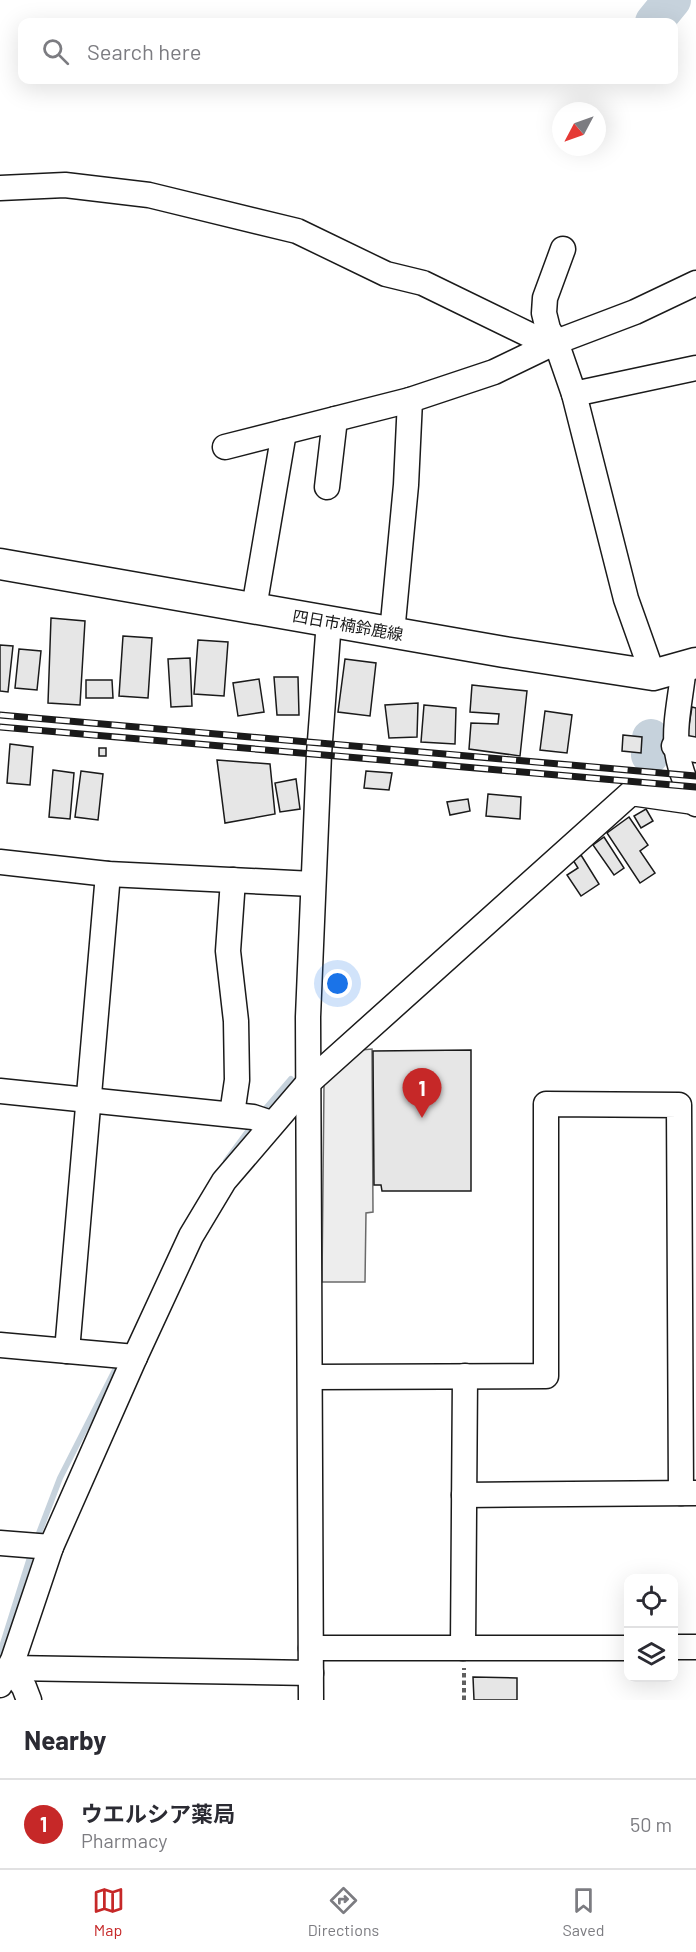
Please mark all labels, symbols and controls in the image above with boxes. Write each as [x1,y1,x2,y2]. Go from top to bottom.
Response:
search box [18,18,678,84]
icon: search [39,35,72,68]
text: Search here [87,38,201,64]
north arrow [552,102,606,156]
street label: 四日市楠鈴鹿線 [291,605,405,644]
your location [323,969,352,998]
pin: 1 [402,1068,442,1118]
map controls [624,1574,678,1682]
button: locate [624,1574,678,1628]
button: layers [624,1628,678,1682]
text: Nearby [24,1724,106,1755]
text: ウエルシア薬局 [81,1800,235,1826]
text: 1 [40,1812,47,1836]
text: 50 m [630,1812,672,1836]
text: Pharmacy [81,1828,167,1852]
tab: Map [92,1884,125,1939]
tab: Directions [308,1884,379,1939]
tab: Saved [562,1884,604,1939]

